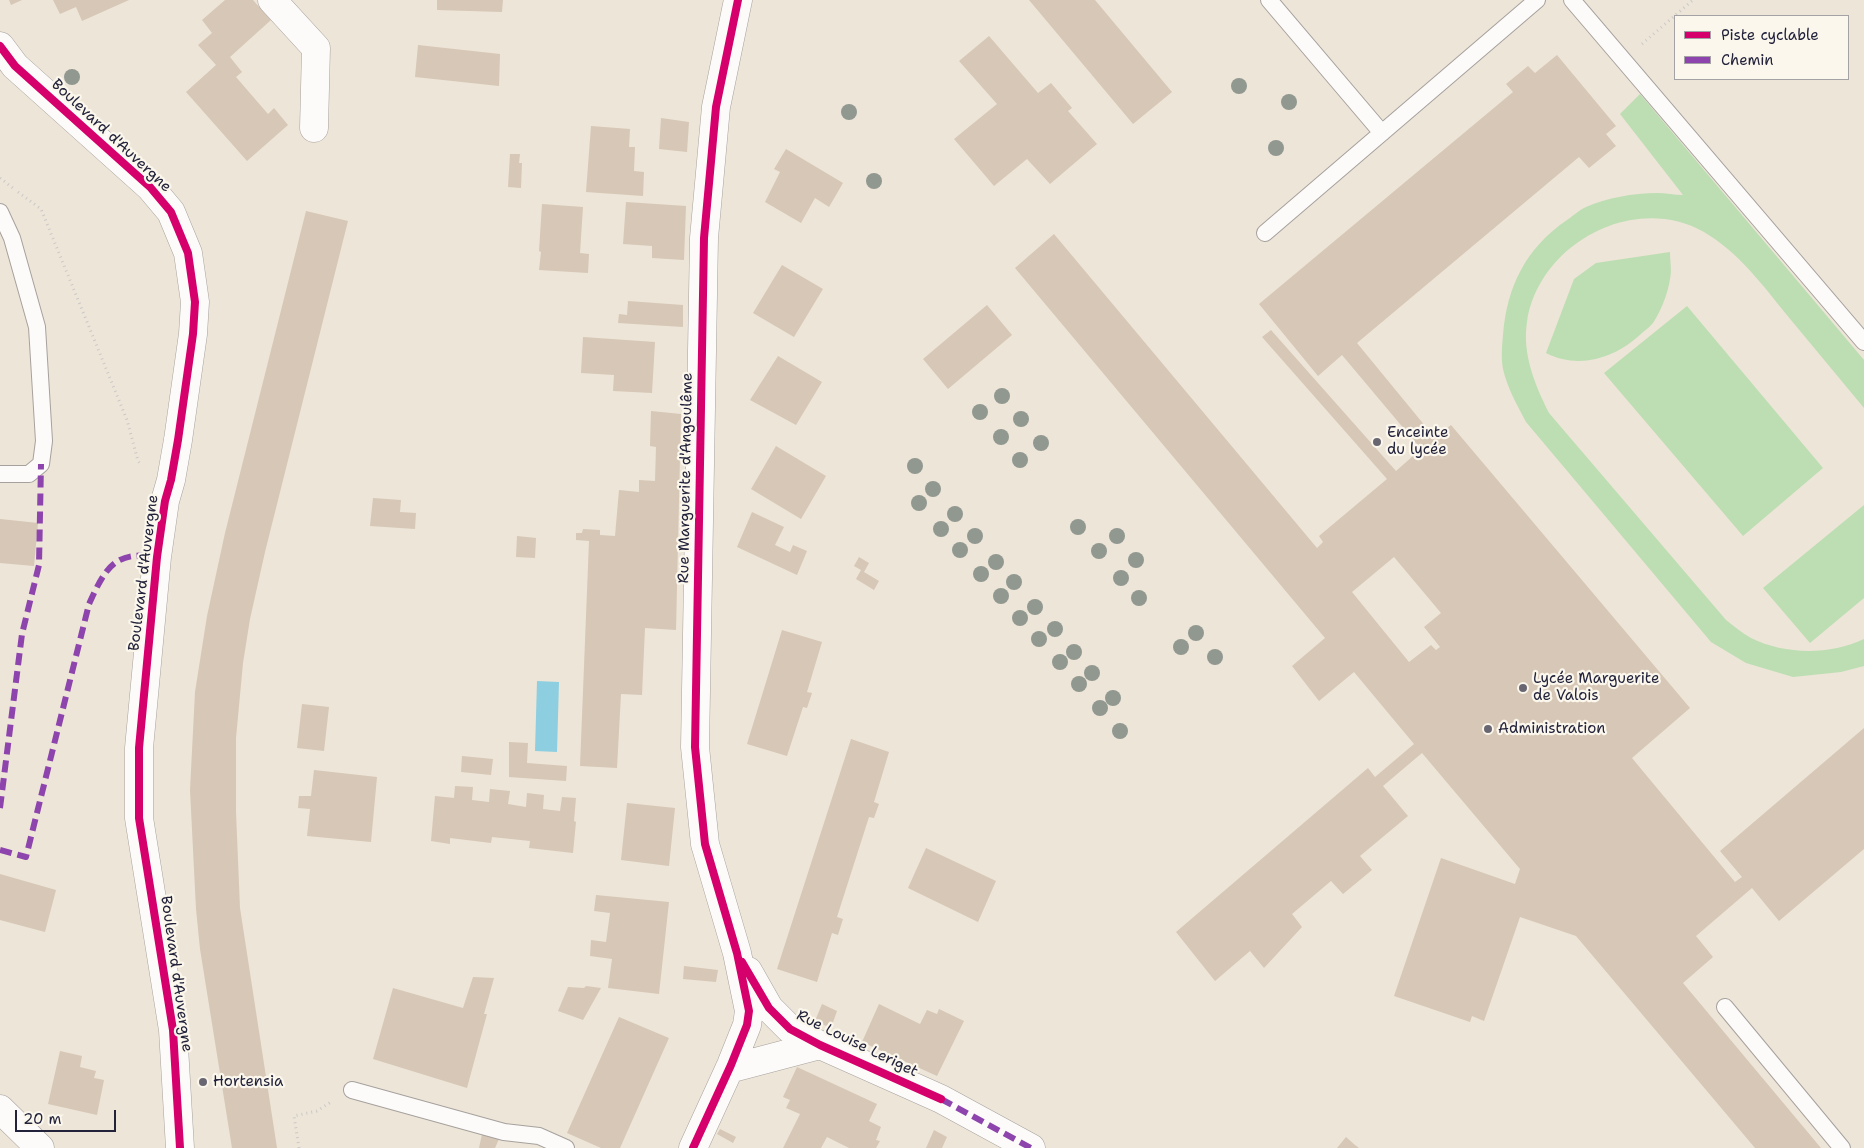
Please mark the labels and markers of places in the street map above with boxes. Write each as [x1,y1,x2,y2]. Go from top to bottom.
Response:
place label: Enceinte du lycée [1387,424,1448,459]
marker: Enceinte du lycée [1371,436,1383,448]
place label: Lycée Marguerite de Valois [1533,670,1659,705]
marker: Lycée Marguerite de Valois [1517,682,1529,694]
place label: Administration [1498,720,1605,738]
marker: Administration [1482,723,1494,735]
place label: Hortensia [213,1073,283,1091]
marker: Hortensia [197,1076,209,1088]

